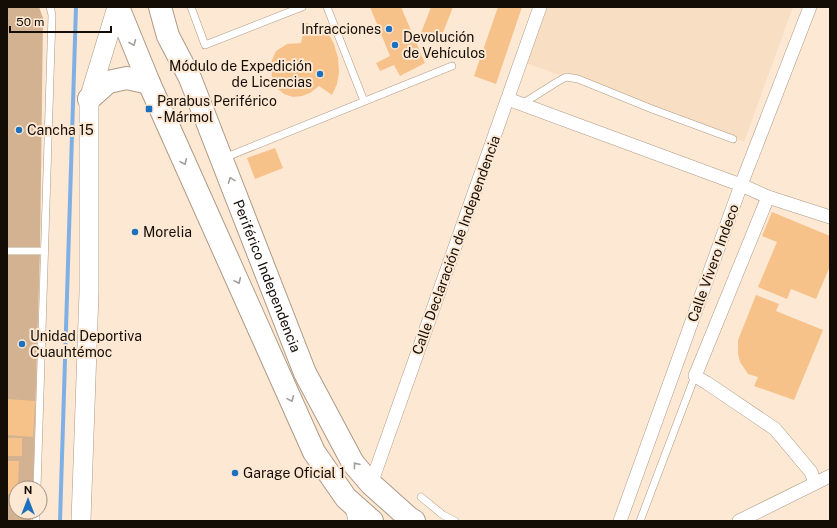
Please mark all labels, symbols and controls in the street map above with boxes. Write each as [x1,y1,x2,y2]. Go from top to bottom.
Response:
scale bar [10,8,111,34]
text: 50 m [16,15,44,29]
place label: Infracciones [301,21,381,37]
marker: Infracciones [384,24,394,34]
place label: Devolución de Vehículos [403,29,485,61]
one-way arrow [128,40,136,47]
marker: Devolución de Vehículos [390,40,400,50]
place label: Módulo de Expedición de Licencias [169,58,312,90]
marker: Módulo de Expedición de Licencias [315,69,325,79]
place label: Parabus Periférico - Mármol [157,93,277,125]
marker: Parabus Periférico - Mármol [144,104,154,114]
place label: Cancha 15 [27,122,94,138]
marker: Cancha 15 [14,125,24,135]
street label: Calle Declaración de Independencia [409,133,503,357]
one-way arrow [179,158,187,166]
one-way arrow [227,177,235,184]
street label: Periférico Independencia [230,197,304,355]
street label: Calle Vivero Indeco [684,202,742,324]
place label: Morelia [143,224,192,240]
marker: Morelia [130,227,140,237]
one-way arrow [233,277,241,284]
place label: Unidad Deportiva Cuauhtémoc [30,328,142,360]
marker: Unidad Deportiva Cuauhtémoc [17,339,27,349]
one-way arrow [286,395,294,403]
one-way arrow [353,463,360,470]
place label: Garage Oficial 1 [243,465,345,481]
marker: Garage Oficial 1 [230,468,240,478]
north arrow [8,480,48,520]
text: N [24,484,32,496]

